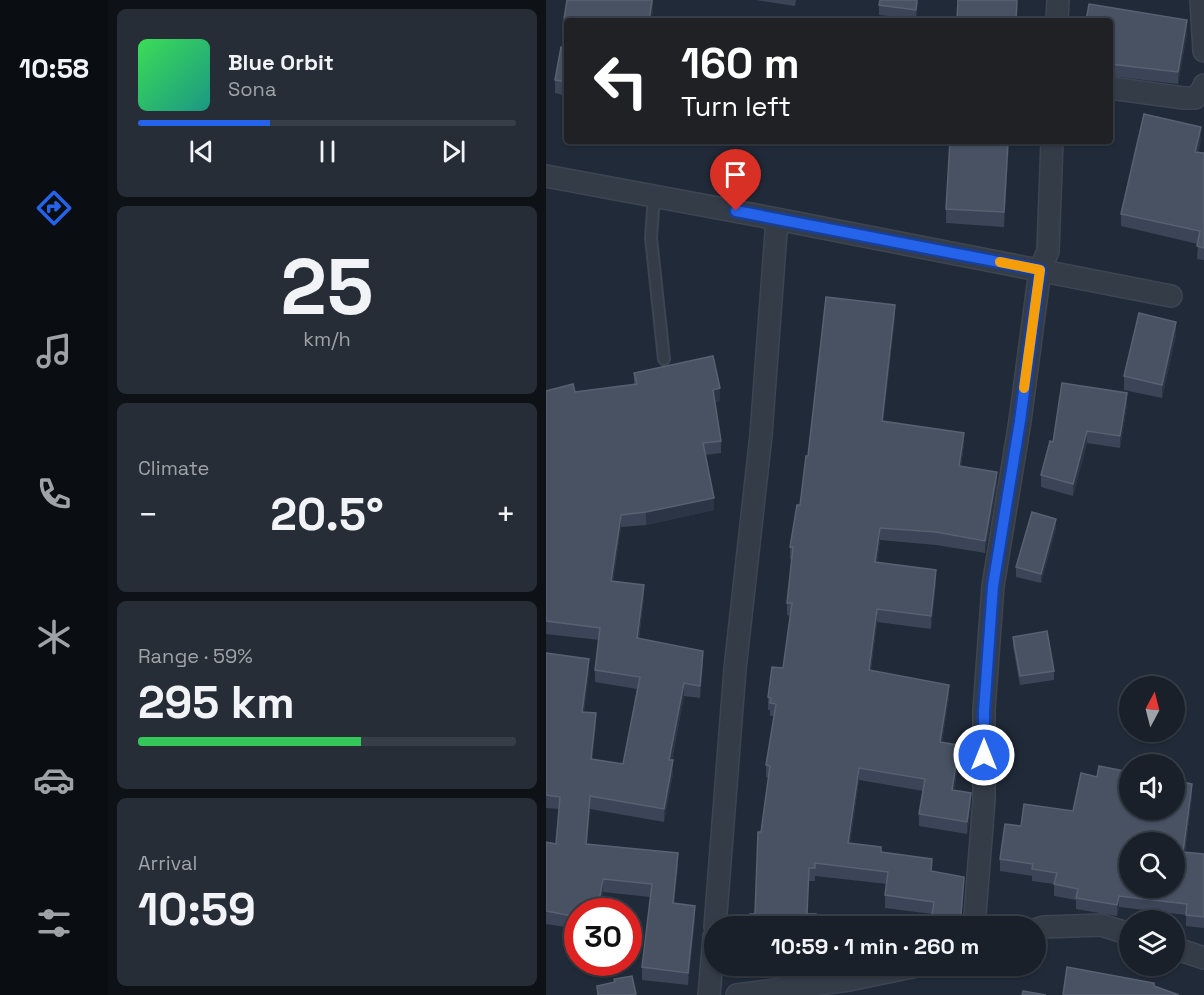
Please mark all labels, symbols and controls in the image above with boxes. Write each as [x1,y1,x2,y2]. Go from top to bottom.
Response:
text: 160 m [681,37,800,90]
icon: left [582,42,660,120]
text: Blue Orbit [228,48,334,76]
text: 10:58 [19,51,89,86]
text: Sona [228,76,276,102]
text: Turn left [681,89,791,124]
icon: previous [185,135,218,168]
icon: pause [311,135,344,168]
icon: next [437,135,470,168]
pin [710,149,761,211]
icon: arrive [719,158,752,191]
icon: directions [33,187,75,229]
text: 25 [280,237,374,337]
text: km/h [303,326,351,352]
icon: music [33,330,75,372]
text: Climate [138,455,209,481]
icon: phone [33,473,75,515]
text: 20.5° [270,486,384,543]
text: − [138,494,158,536]
text: + [496,494,516,536]
icon: climate [33,616,75,658]
text: Range · 59% [138,643,253,669]
text: 295 km [138,674,295,731]
north arrow [1119,676,1185,742]
map controls [1119,676,1185,976]
position arrow [952,723,1016,787]
button: sound [1119,754,1185,820]
icon: car [33,759,75,801]
button: search [1119,832,1185,898]
text: Arrival [138,850,197,876]
text: 10:59 [138,881,256,938]
speed limit sign: 30 [564,898,642,976]
icon: filters [33,902,75,944]
button: layers [1119,910,1185,976]
text: 10:59 · 1 min · 260 m [771,932,979,960]

